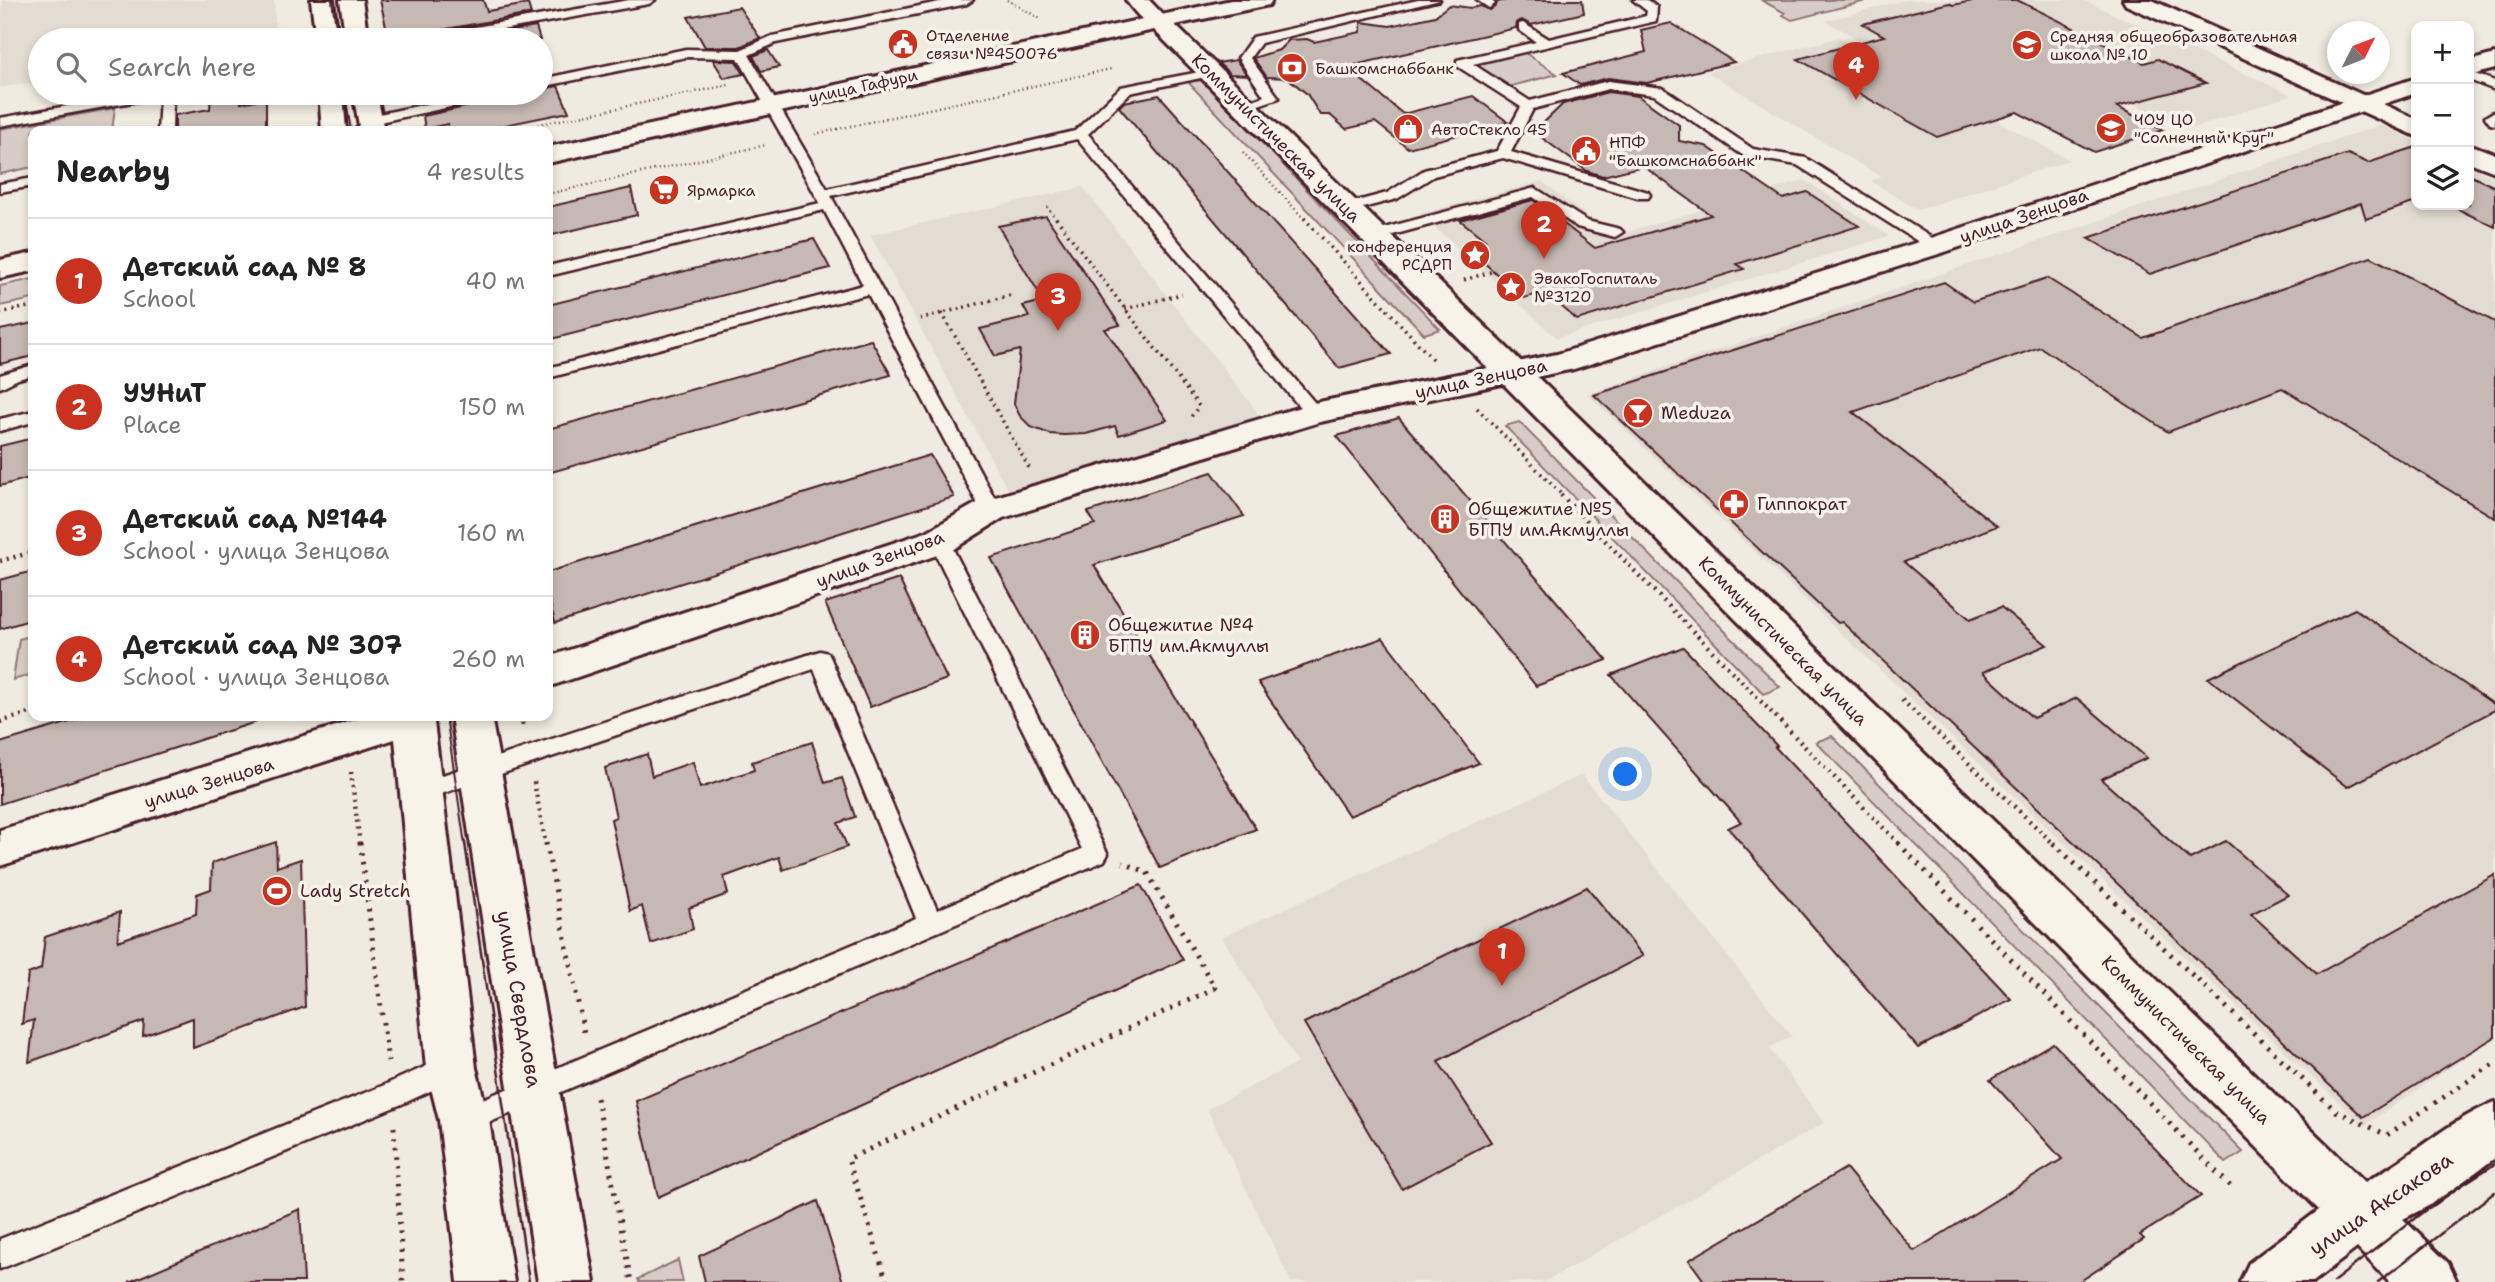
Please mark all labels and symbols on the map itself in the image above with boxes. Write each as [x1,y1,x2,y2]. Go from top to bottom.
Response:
north arrow [2327,21,2390,84]
place label: Отделение связи №450076 [926,25,1058,64]
place label: Средняя общеобразовательная школа № 10 [2050,26,2298,65]
public building icon: Отделение связи №450076 [886,27,920,61]
school or university icon: Средняя общеобразовательная школа № 10 [2010,28,2044,62]
pin: 4 [1833,42,1879,100]
street label: Коммунистическая улица [1186,48,1366,228]
bank icon: Башкомснаббанк [1275,51,1309,85]
place label: Башкомснаббанк [1315,58,1454,79]
street label: улица Гафури [807,64,919,108]
place label: ЧОУ ЦО "Солнечный Круг" [2134,109,2274,148]
school or university icon: ЧОУ ЦО "Солнечный Круг" [2094,111,2128,145]
shop icon: АвтоСтекло 45 [1391,112,1425,146]
place label: АвтоСтекло 45 [1431,119,1547,140]
place label: НПФ "Башкомснаббанк" [1609,132,1762,171]
public building icon: НПФ "Башкомснаббанк" [1569,134,1603,168]
supermarket icon: Ярмарка [647,173,681,207]
place label: Ярмарка [687,180,755,201]
street label: улица Зенцова [1956,183,2092,249]
pin: 2 [1521,201,1567,259]
place label: конференция РСДРП [1347,236,1452,275]
place icon: конференция РСДРП [1458,238,1492,272]
place label: ЭвакоГоспиталь №3120 [1534,268,1657,307]
place icon: ЭвакоГоспиталь №3120 [1494,270,1528,304]
pin: 3 [1035,273,1081,331]
street label: улица Зенцова [1413,353,1549,405]
bar icon: Meduza [1621,396,1655,430]
place label: Meduza [1661,401,1731,425]
pharmacy icon: Гиппократ [1717,487,1751,521]
place label: Гиппократ [1757,492,1848,516]
place label: Общежитие №5 БГПУ им.Акмуллы [1468,497,1629,542]
building icon: Общежитие №5 БГПУ им.Акмуллы [1428,502,1462,536]
street label: улица Зенцова [813,525,947,593]
street label: Коммунистическая улица [1693,551,1873,731]
place label: Общежитие №4 БГПУ им.Акмуллы [1108,613,1269,658]
building icon: Общежитие №4 БГПУ им.Акмуллы [1068,618,1102,652]
street label: улица Зенцова [141,752,277,814]
your location [1608,757,1642,791]
sports icon: Lady Stretch [260,874,294,908]
place label: Lady Stretch [300,879,411,903]
street label: улица Свердлова [490,908,548,1090]
pin: 1 [1479,928,1525,986]
street label: Коммунистическая улица [2096,950,2276,1130]
street label: улица Аксакова [2304,1146,2458,1262]

